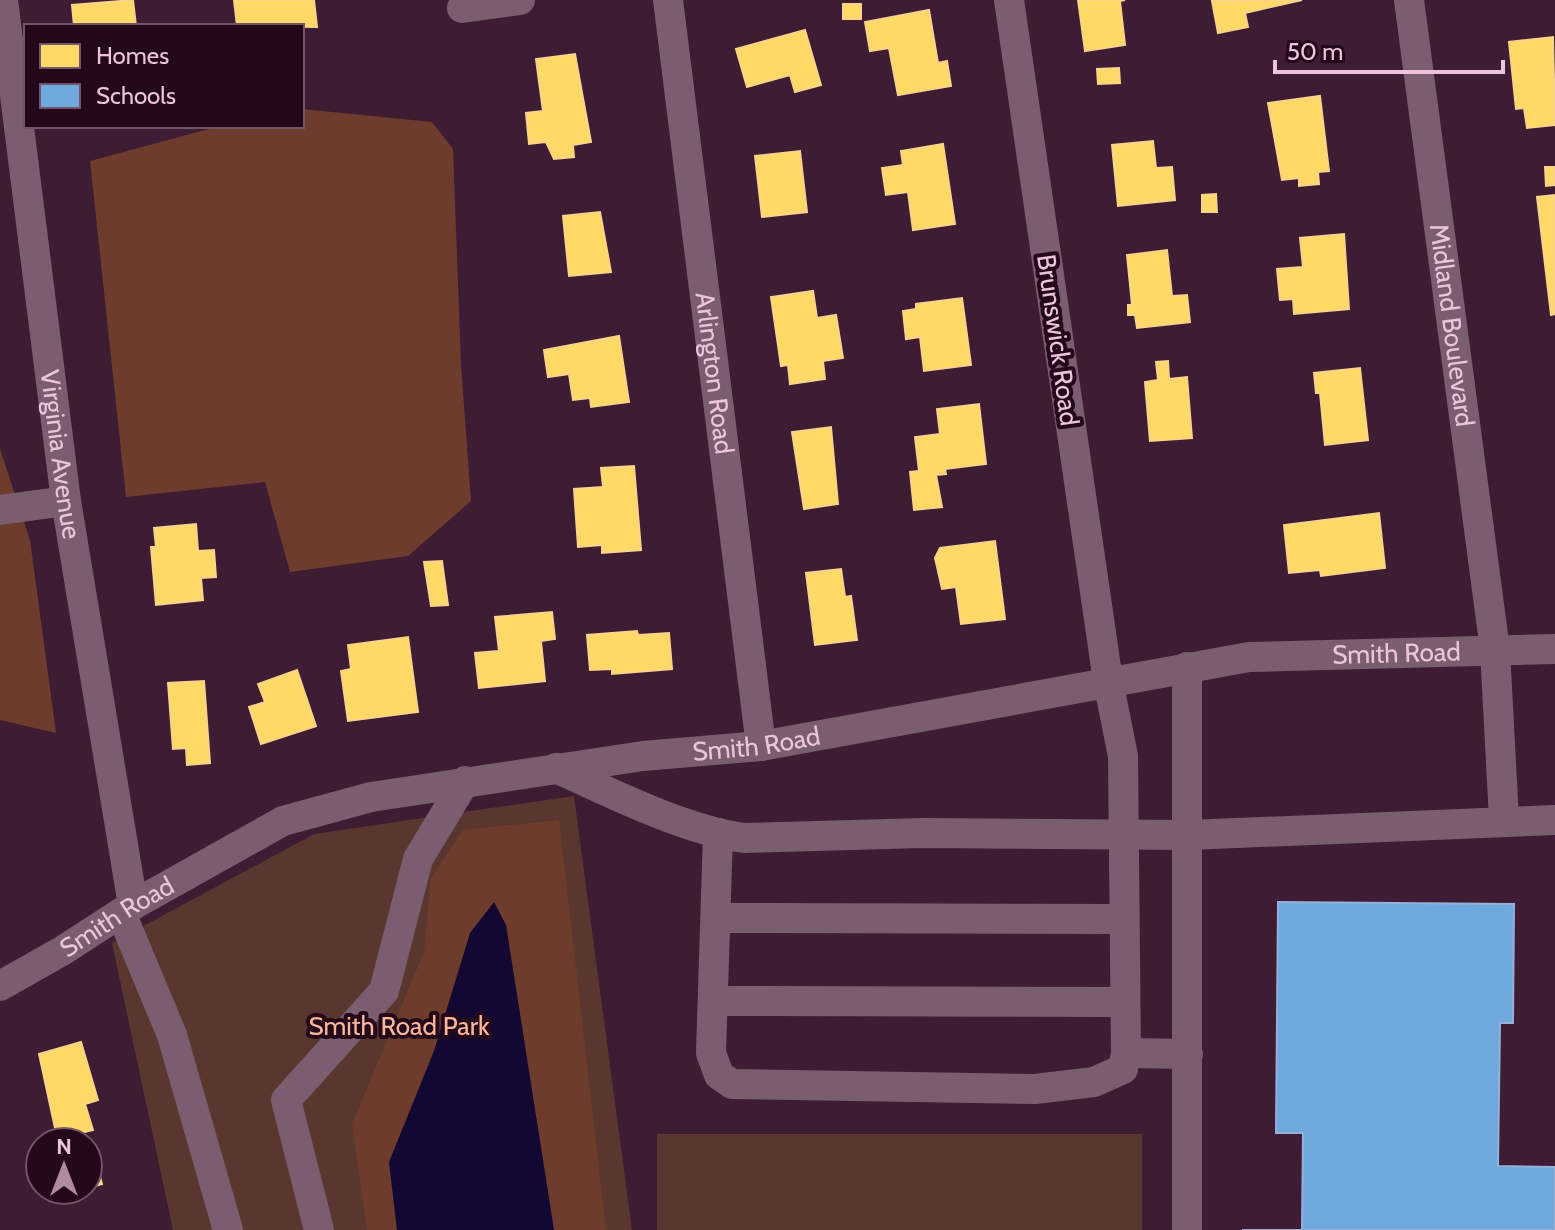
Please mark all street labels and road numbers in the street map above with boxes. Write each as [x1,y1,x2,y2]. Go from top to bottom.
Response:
street label: Midland Boulevard [1423,222,1481,429]
street label: Brunswick Road [1030,252,1086,428]
street label: Arlington Road [689,290,740,456]
street label: Virginia Avenue [34,368,88,541]
street label: Smith Road [1332,635,1461,671]
street label: Smith Road [691,720,823,768]
street label: Smith Road [54,869,180,964]

